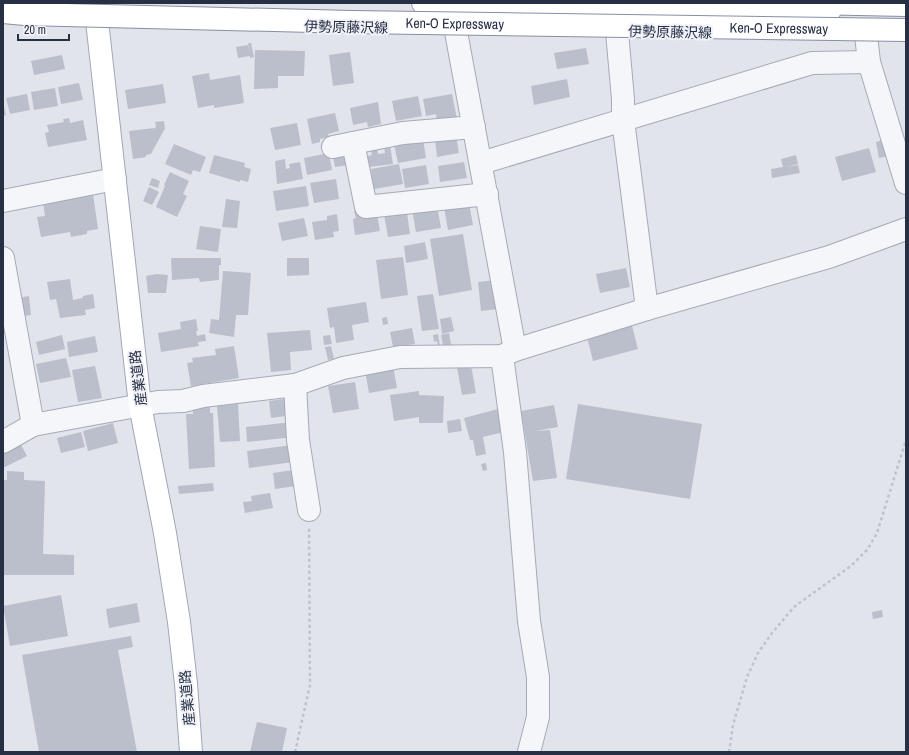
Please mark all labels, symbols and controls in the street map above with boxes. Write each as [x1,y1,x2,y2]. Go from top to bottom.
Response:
street label: Ken-O Expressway [405,14,504,33]
scale bar [18,16,69,42]
street label: 伊勢原藤沢線 [304,17,388,37]
street label: Ken-O Expressway [729,18,828,38]
text: 20 m [24,22,46,38]
street label: 伊勢原藤沢線 [628,22,712,42]
street label: 産業道路 [126,349,150,407]
street label: 産業道路 [176,669,198,727]

